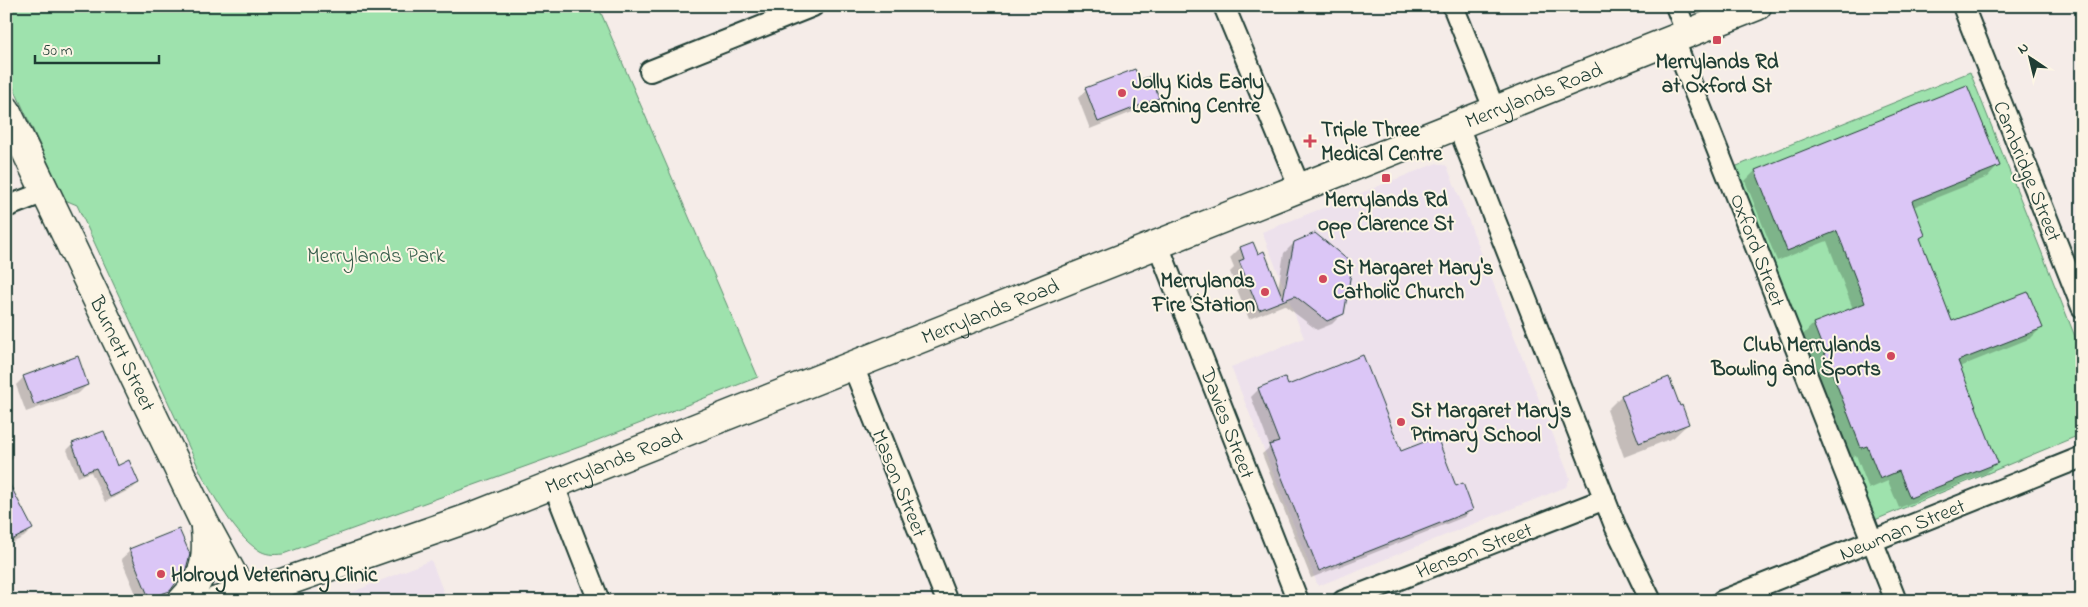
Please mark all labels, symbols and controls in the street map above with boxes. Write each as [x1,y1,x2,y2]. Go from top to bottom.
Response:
scale bar [35,32,159,64]
north arrow [2006,32,2056,82]
marker: Merrylands Rd at Oxford St [1711,34,1723,46]
text: N [2014,37,2033,60]
text: 50 m [42,40,73,62]
place label: Merrylands Rd at Oxford St [1655,48,1779,102]
street label: Merrylands Road [1461,56,1608,138]
place label: Jolly Kids Early Learning Centre [1132,68,1264,124]
marker: Jolly Kids Early Learning Centre [1116,87,1128,99]
street label: Cambridge Street [1982,97,2068,247]
place label: Triple Three Medical Centre [1321,116,1443,170]
marker: Triple Three Medical Centre [1303,134,1317,148]
marker: Merrylands Rd opp Clarence St [1380,172,1392,184]
place label: Merrylands Rd opp Clarence St [1318,186,1455,240]
street label: Oxford Street [1721,190,1791,312]
park label: Merrylands Park [307,242,446,274]
place label: St Margaret Mary's Catholic Church [1333,254,1494,308]
place label: Merrylands Fire Station [1151,267,1255,321]
street label: Merrylands Road [917,272,1064,354]
marker: St Margaret Mary's Catholic Church [1317,273,1329,285]
marker: Merrylands Fire Station [1259,286,1271,298]
street label: Burnett Street [80,291,162,417]
place label: Club Merrylands Bowling and Sports [1710,331,1881,387]
marker: Club Merrylands Bowling and Sports [1885,350,1897,362]
street label: Davies Street [1191,363,1261,484]
place label: St Margaret Mary's Primary School [1411,397,1572,453]
marker: St Margaret Mary's Primary School [1395,416,1407,428]
street label: Merrylands Road [541,421,688,503]
street label: Mason Street [863,425,933,542]
street label: Newman Street [1835,492,1970,570]
street label: Henson Street [1412,516,1537,588]
place label: Holroyd Veterinary Clinic [171,561,378,593]
marker: Holroyd Veterinary Clinic [155,568,167,580]

